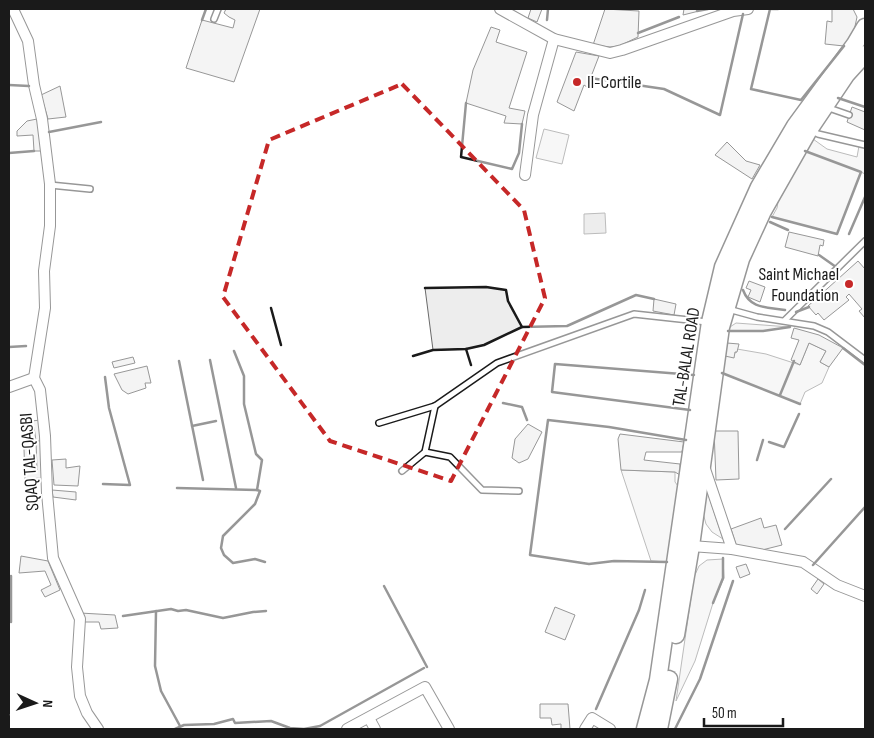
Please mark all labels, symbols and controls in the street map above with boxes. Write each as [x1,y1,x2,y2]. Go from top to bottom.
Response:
place label: Il-Cortile [587,72,641,93]
marker: Il-Cortile [571,76,583,88]
place label: Saint Michael Foundation [758,264,839,306]
marker: Saint Michael Foundation [843,278,855,290]
street label: TAL-BALAL ROAD [668,306,705,408]
street label: SQAQ TAL-QASBI [16,412,43,512]
north arrow [10,678,60,728]
scale bar [704,696,783,728]
text: N [39,699,56,708]
text: 50 m [712,704,737,723]

